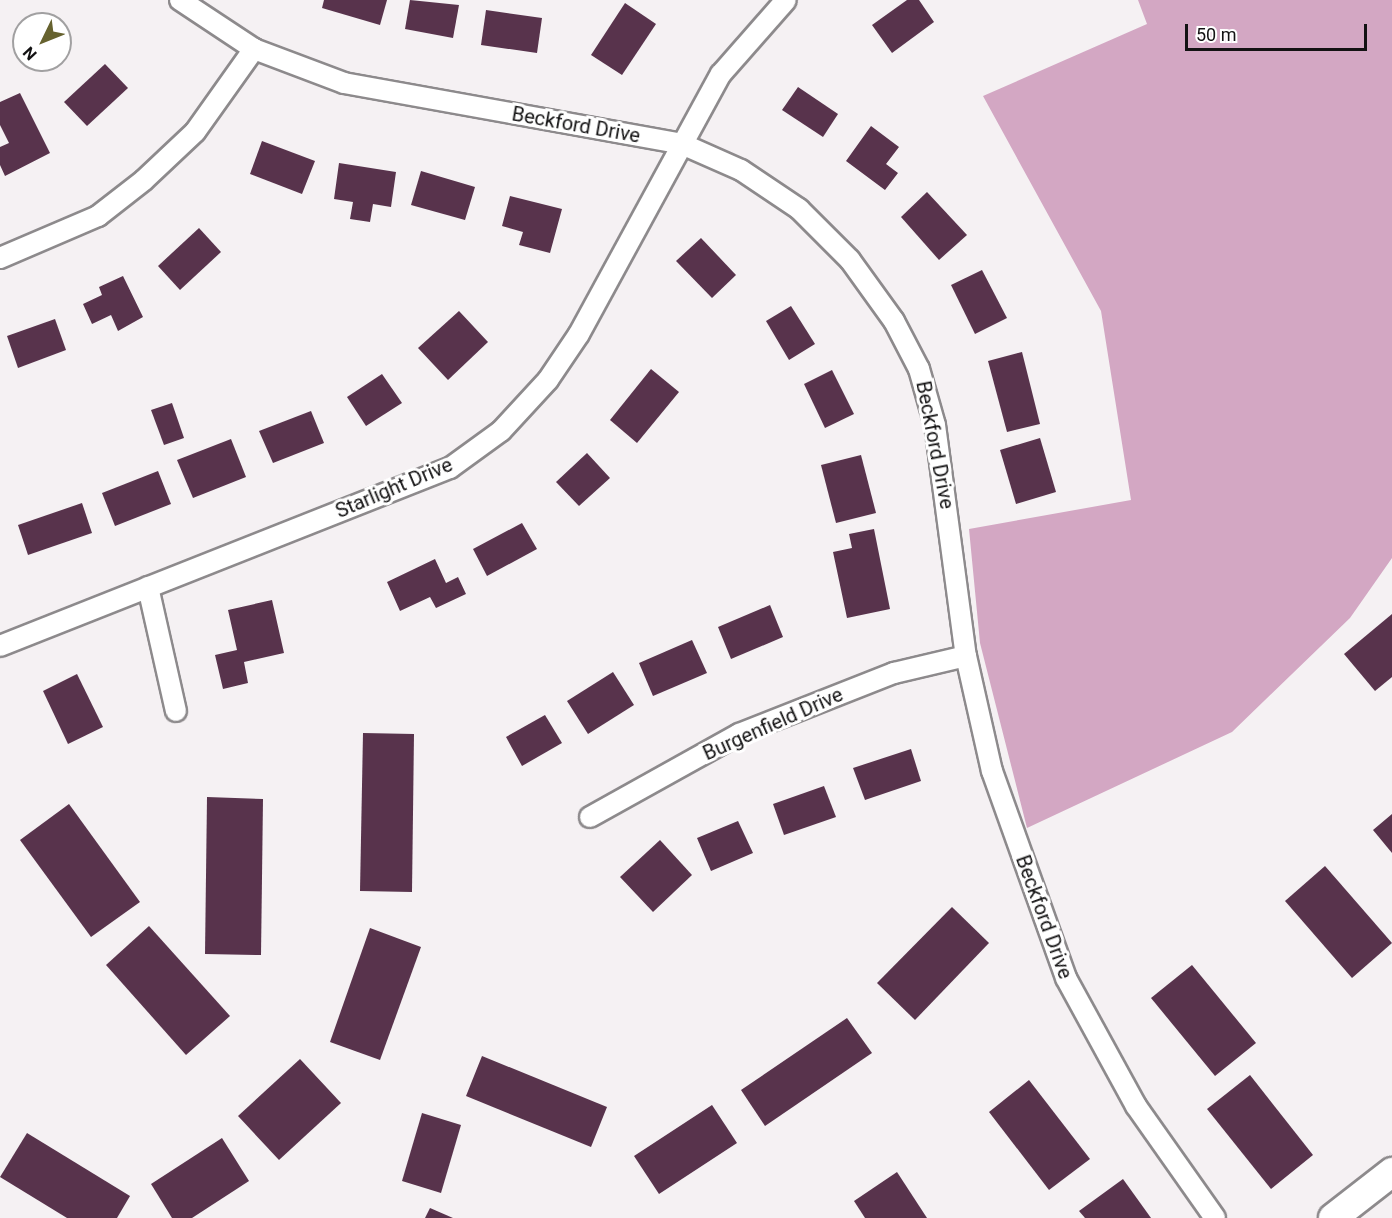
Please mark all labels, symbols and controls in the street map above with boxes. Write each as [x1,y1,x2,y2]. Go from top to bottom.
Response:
north arrow [12,12,72,72]
scale bar [1188,12,1370,50]
text: 50 m [1196,24,1236,45]
text: N [19,43,41,64]
street label: Beckford Drive [510,102,642,148]
street label: Beckford Drive [911,379,959,511]
street label: Starlight Drive [332,453,456,523]
street label: Burgenfield Drive [699,682,847,766]
street label: Beckford Drive [1011,852,1077,982]

